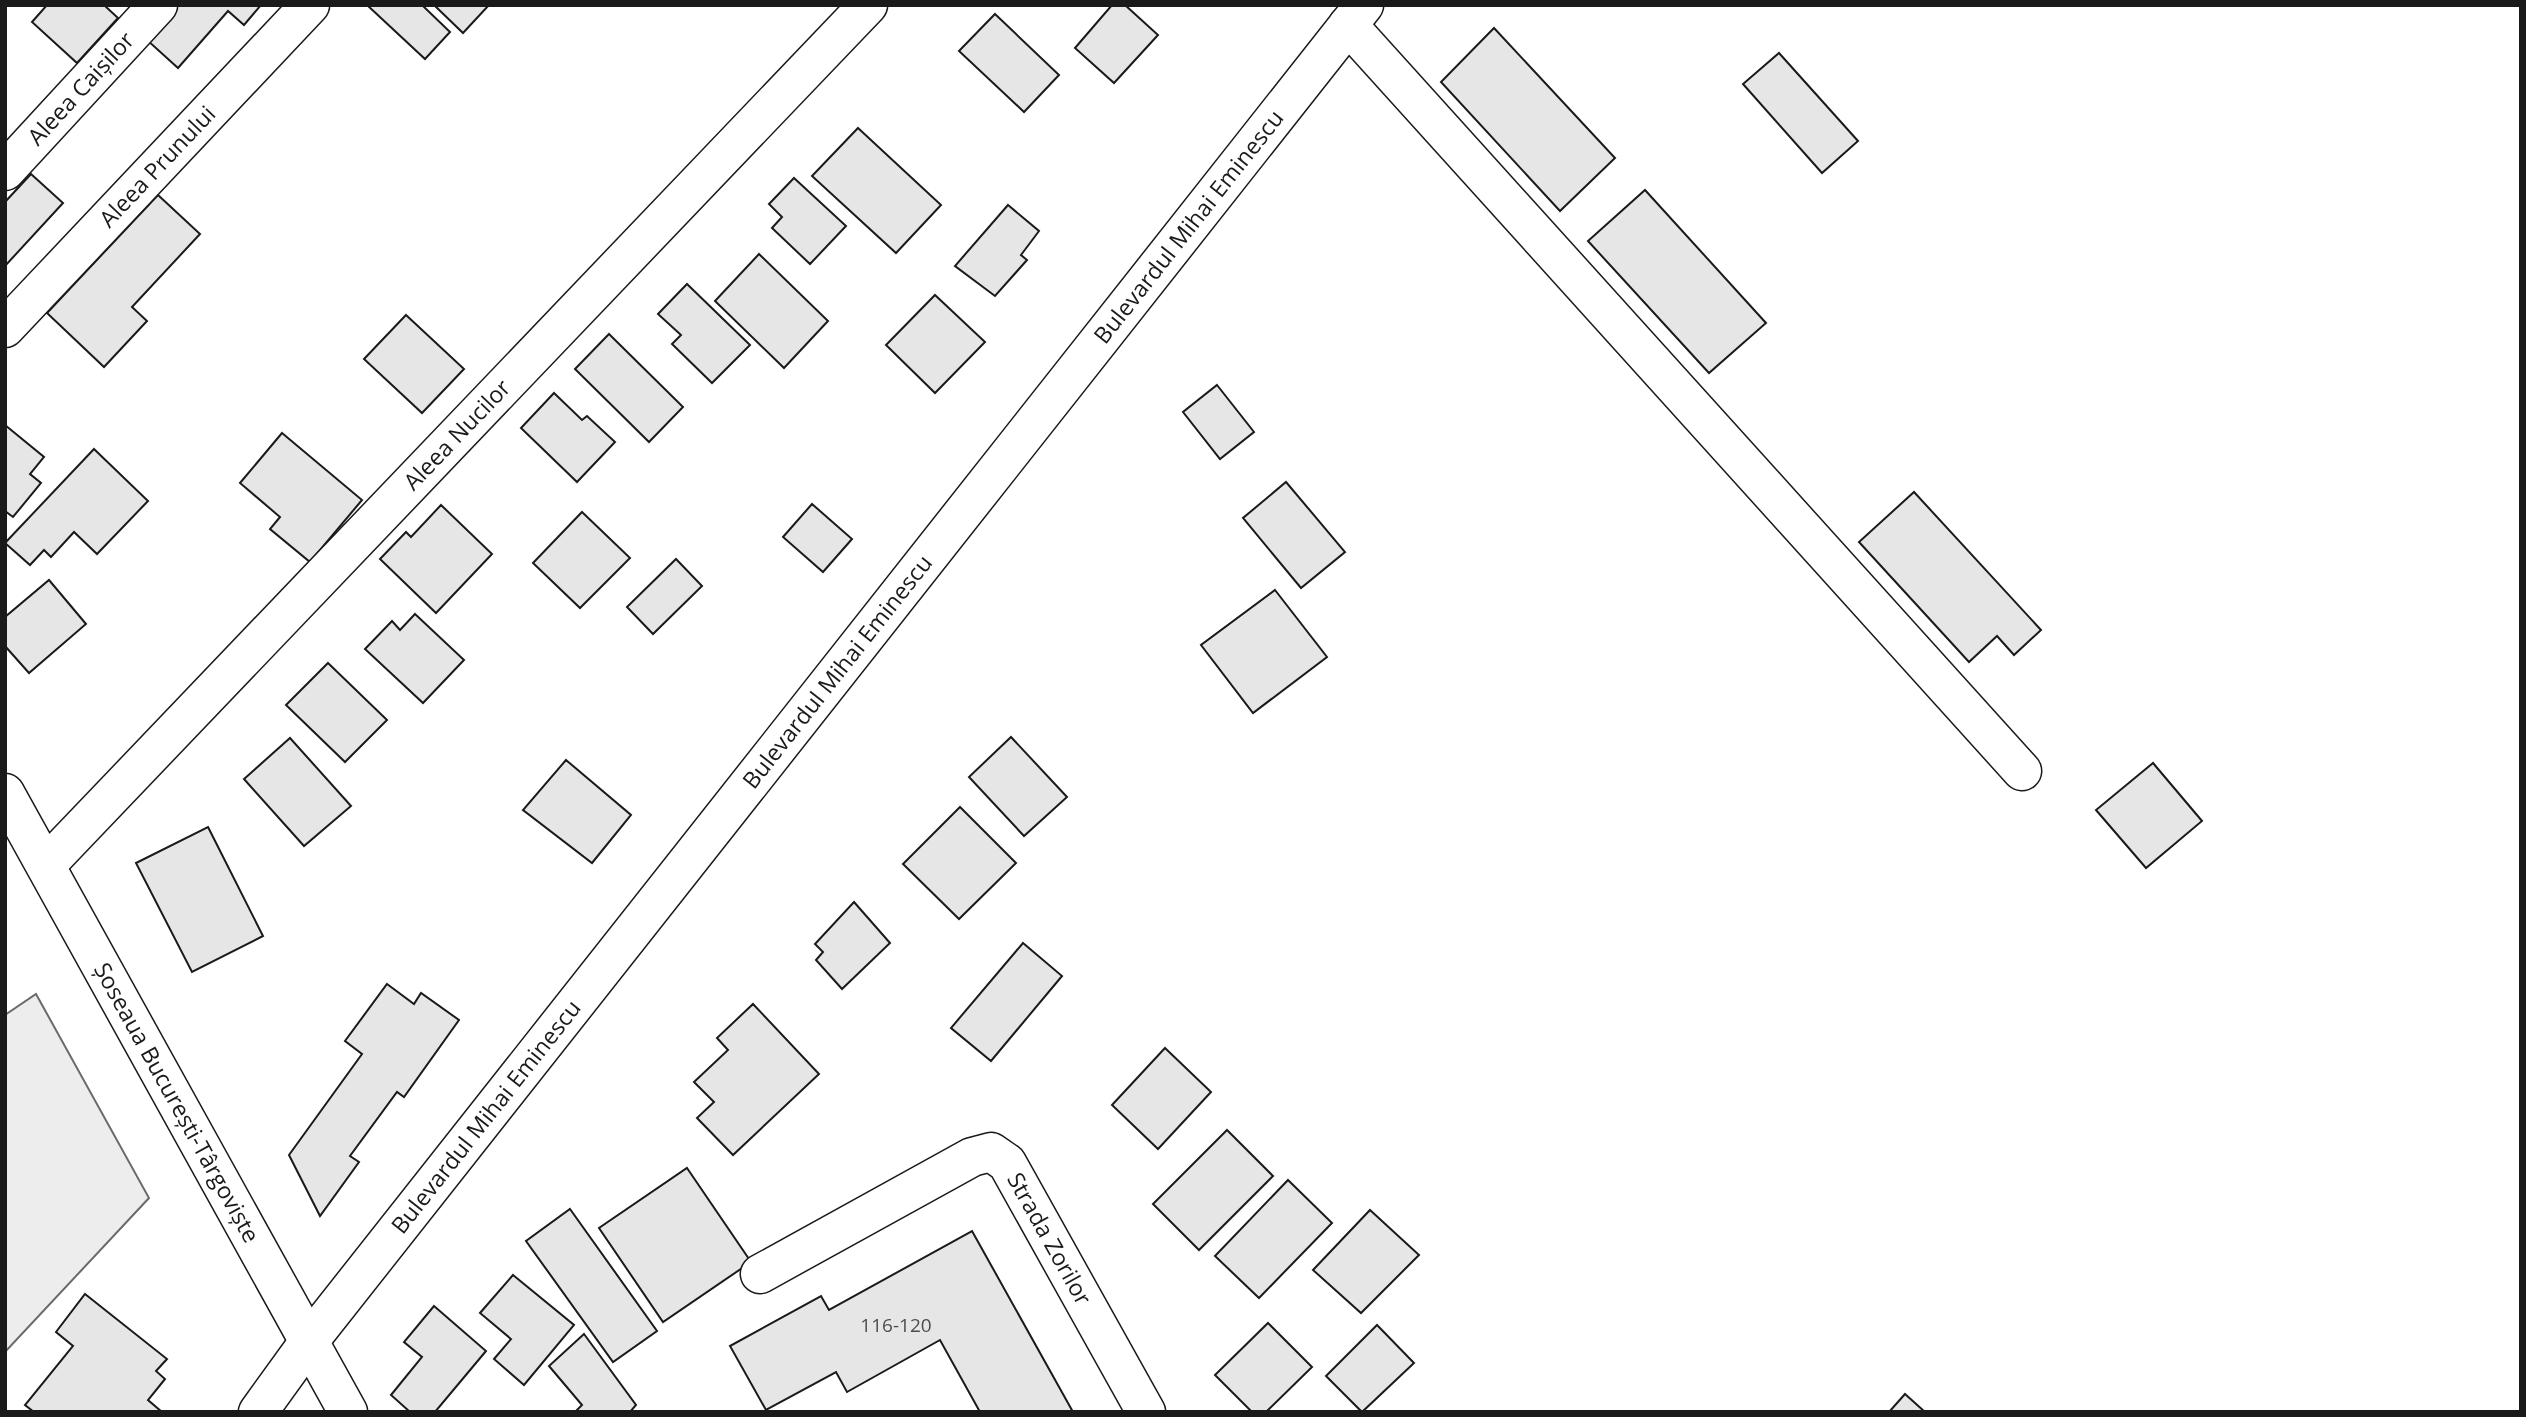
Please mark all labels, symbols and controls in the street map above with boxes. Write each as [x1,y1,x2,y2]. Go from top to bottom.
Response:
street label: Aleea Caișilor [20,24,141,152]
street label: Aleea Prunului [91,98,222,234]
street label: Bulevardul Mihai Eminescu [1086,103,1290,350]
street label: Aleea Nucilor [396,371,518,497]
street label: Bulevardul Mihai Eminescu [734,548,939,795]
street label: Șoseaua București-Târgoviște [87,956,268,1248]
street label: Bulevardul Mihai Eminescu [383,993,588,1240]
street label: Strada Zorilor [1000,1166,1100,1311]
house number: 116-120 [860,1312,932,1338]

